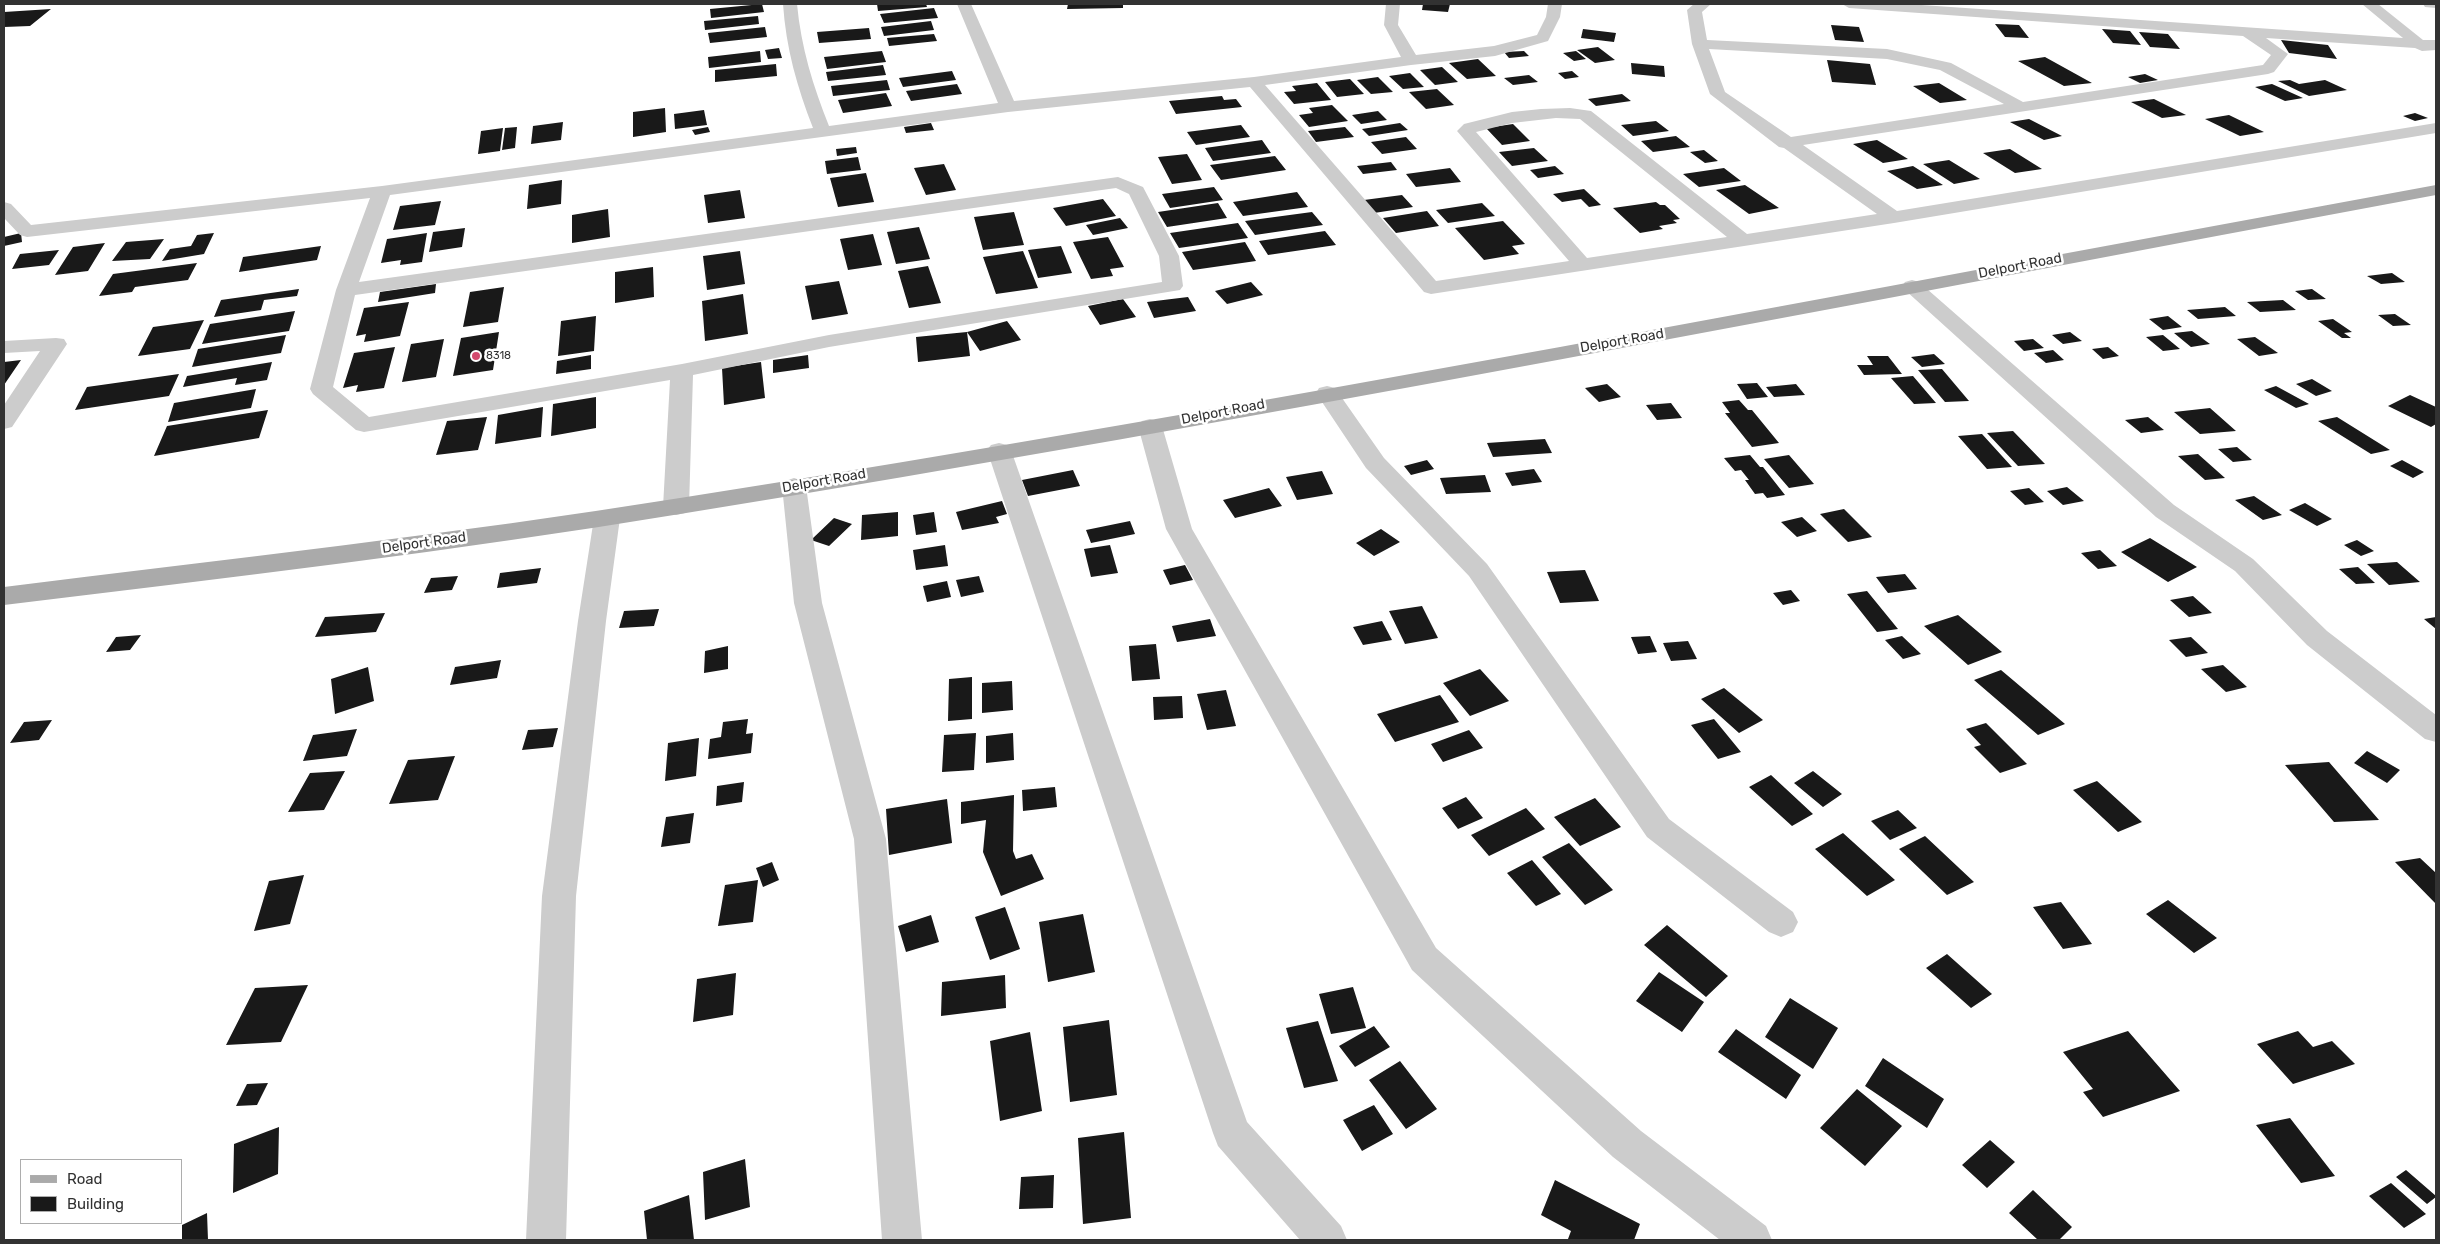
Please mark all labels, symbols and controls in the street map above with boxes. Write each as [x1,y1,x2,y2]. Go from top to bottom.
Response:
street label: Delport Road [1977,250,2063,282]
street label: Delport Road [1579,325,1665,357]
place label: 8318 [486,349,511,363]
marker: 8318 [470,350,482,362]
street label: Delport Road [1180,396,1266,428]
street label: Delport Road [781,465,867,497]
street label: Delport Road [381,529,467,557]
legend [20,1159,182,1224]
text: Road [67,1170,103,1188]
text: Building [67,1195,124,1213]

